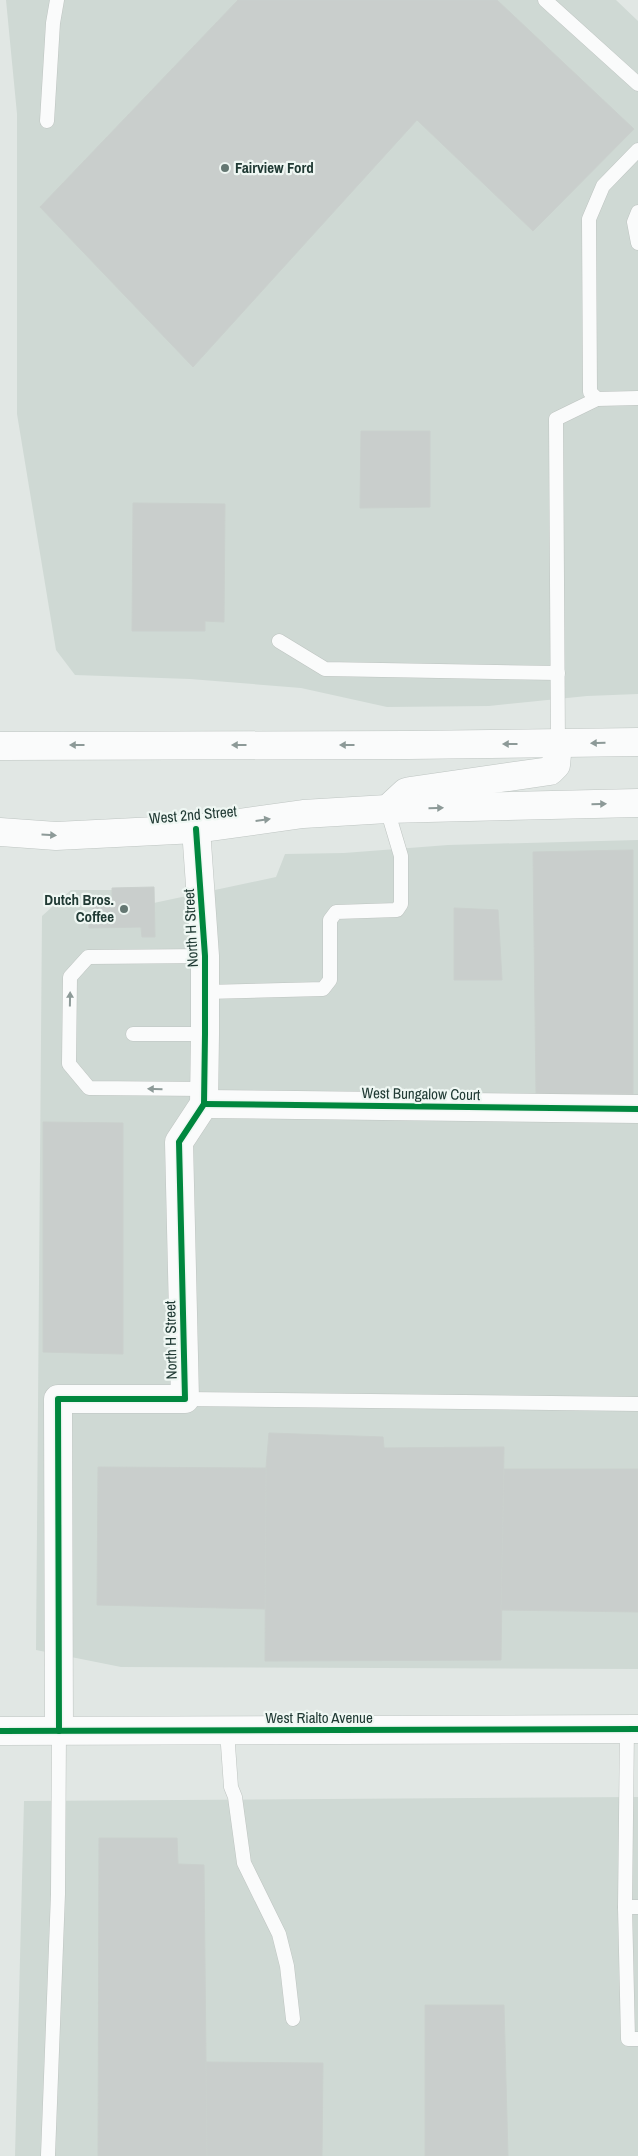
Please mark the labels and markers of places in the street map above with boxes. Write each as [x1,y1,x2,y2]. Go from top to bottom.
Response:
place label: Fairview Ford [235,157,314,178]
marker: Fairview Ford [219,162,231,174]
place label: Dutch Bros. Coffee [44,889,114,927]
marker: Dutch Bros. Coffee [118,903,130,915]

